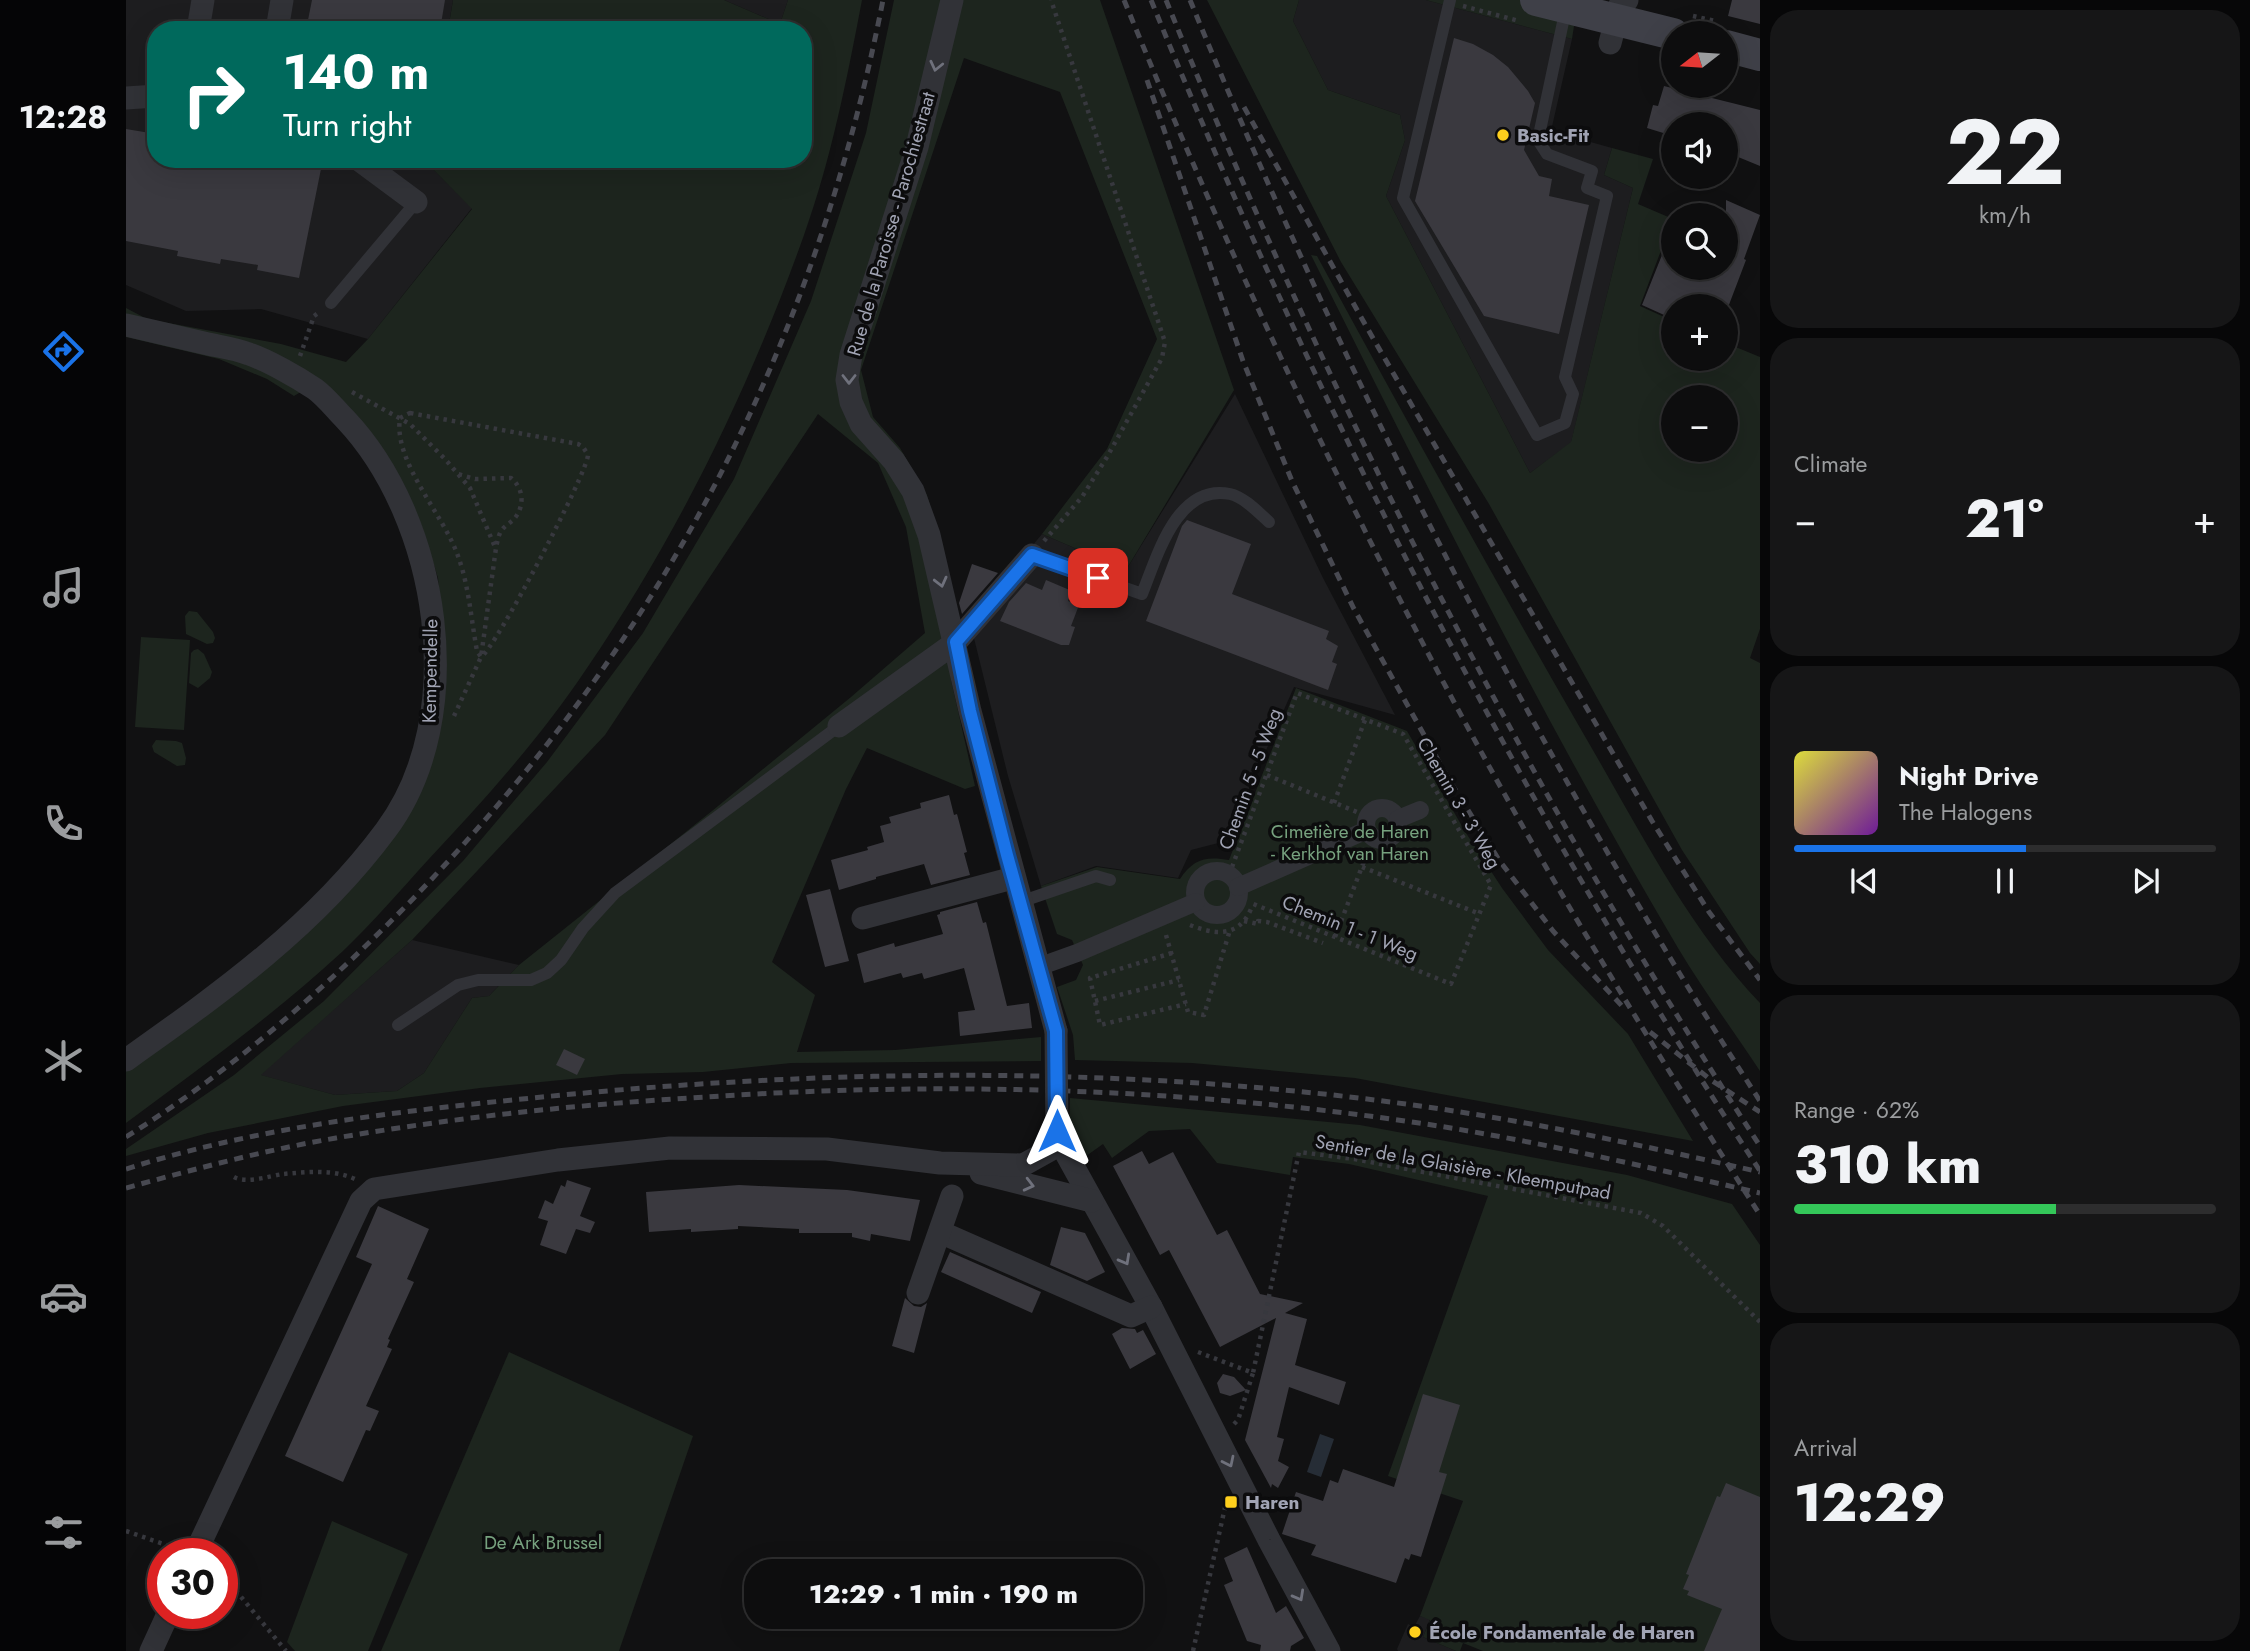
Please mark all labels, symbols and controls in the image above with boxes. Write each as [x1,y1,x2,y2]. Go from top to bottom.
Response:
north arrow [1661,21,1738,98]
map controls [1661,21,1738,462]
text: 140 m [283,37,429,107]
icon: right [168,49,259,140]
one-way arrow [930,60,944,72]
text: 22 [1945,87,2065,218]
street label: Rue de la Paroisse - Parochiestraat [840,88,942,359]
text: 12:28 [19,94,107,140]
text: Turn right [283,102,412,148]
button: sound [1661,112,1738,189]
place label: Basic-Fit [1517,122,1589,149]
marker: Basic-Fit [1495,127,1511,143]
text: km/h [1979,198,2031,232]
button: search [1661,203,1738,280]
button: + [1661,294,1738,371]
icon: directions [39,327,88,376]
one-way arrow [841,374,857,385]
button: − [1661,385,1738,462]
text: Climate [1794,447,1867,481]
text: 21° [1965,481,2044,557]
text: − [1794,492,1816,547]
text: + [2193,492,2216,547]
pin [1068,548,1128,608]
icon: arrive [1079,559,1117,597]
icon: music [39,563,88,612]
one-way arrow [933,576,947,588]
street label: Kempendelle [416,618,444,723]
street label: Chemin 5 - 5 Weg [1212,705,1288,853]
street label: Chemin 3 - 3 Weg [1410,732,1508,874]
text: Night Drive [1899,757,2039,795]
text: The Halogens [1899,795,2032,829]
icon: phone [39,799,88,848]
park label: Cimetière de Haren - Kerkhof van Haren [1271,818,1429,867]
icon: previous [1845,862,1883,900]
icon: pause [1986,862,2024,900]
icon: next [2127,862,2165,900]
street label: Chemin 1 - 1 Weg [1278,888,1422,968]
icon: climate [39,1036,88,1085]
text: Range · 62% [1794,1093,1919,1127]
position arrow [1020,1094,1094,1168]
text: 310 km [1794,1127,1981,1203]
street label: Sentier de la Glaisière - Kleemputpad [1313,1128,1613,1206]
one-way arrow [1023,1177,1035,1191]
one-way arrow [1117,1253,1130,1266]
icon: car [39,1272,88,1321]
text: Arrival [1794,1431,1857,1465]
one-way arrow [1221,1455,1235,1467]
text: 12:29 [1794,1465,1946,1541]
place label: Haren [1245,1489,1300,1516]
marker: Haren [1223,1494,1239,1510]
icon: filters [39,1508,88,1557]
park label: De Ark Brussel [484,1529,602,1556]
speed limit sign: 30 [147,1538,238,1629]
text: 12:29 · 1 min · 190 m [809,1575,1078,1613]
one-way arrow [1291,1588,1304,1601]
place label: École Fondamentale de Haren [1429,1619,1695,1646]
marker: École Fondamentale de Haren [1407,1624,1423,1640]

